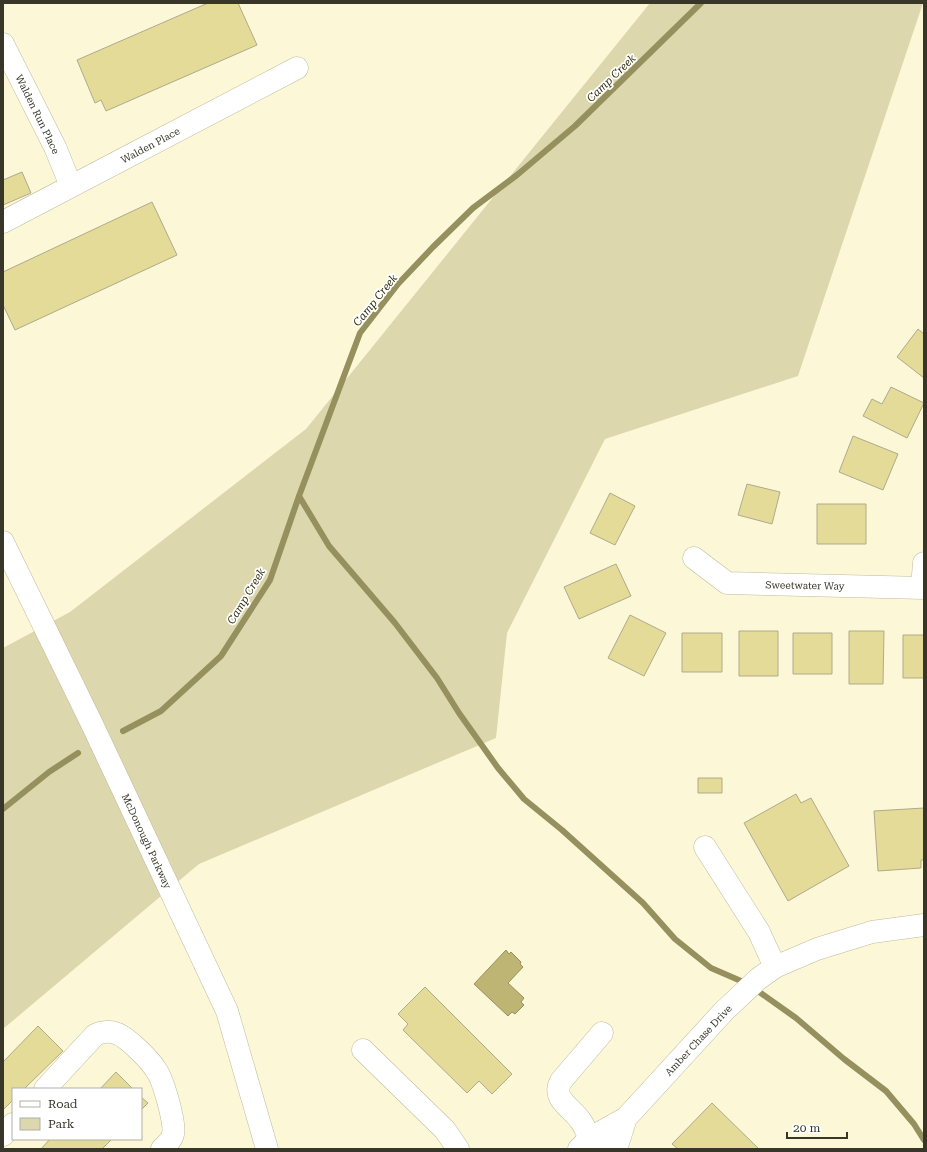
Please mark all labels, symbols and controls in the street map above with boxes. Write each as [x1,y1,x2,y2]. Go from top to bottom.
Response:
water label: Camp Creek [584,52,638,105]
street label: Walden Run Place [14,73,62,156]
street label: Walden Place [119,125,182,166]
water label: Camp Creek [351,272,400,329]
water label: Camp Creek [225,566,268,627]
street label: Sweetwater Way [765,579,845,592]
street label: McDonough Parkway [120,792,173,891]
street label: Amber Chase Drive [663,1002,734,1078]
legend [12,1088,142,1140]
text: Road [48,1097,78,1111]
scale bar [787,1114,847,1140]
text: Park [48,1117,75,1131]
text: 20 m [793,1121,820,1135]

